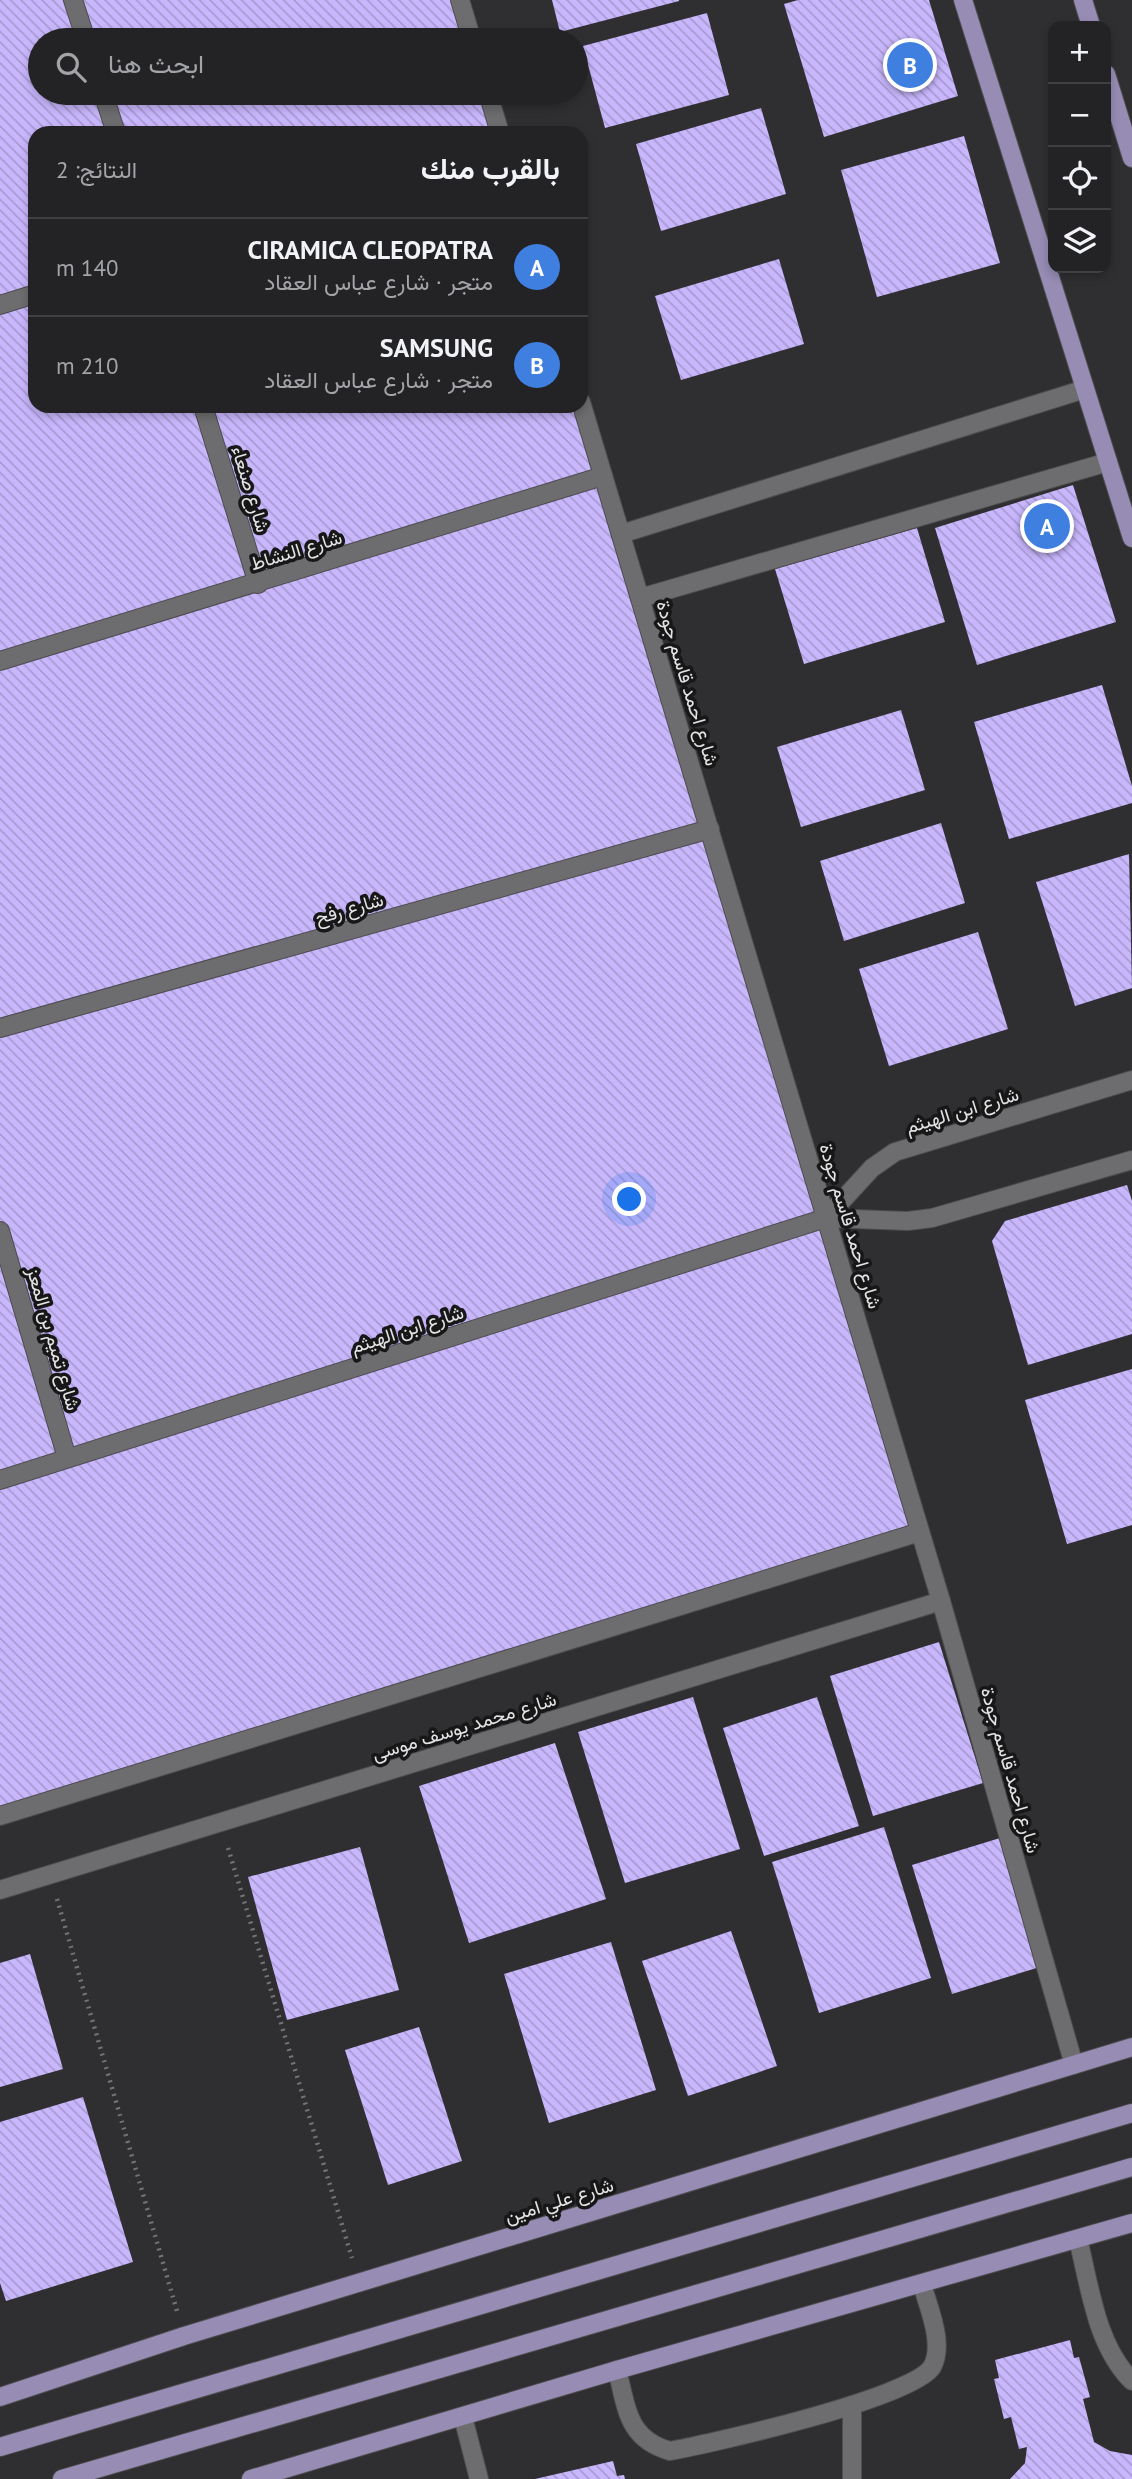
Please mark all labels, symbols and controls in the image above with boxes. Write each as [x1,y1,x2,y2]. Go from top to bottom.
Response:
map controls [1048,21,1111,273]
button: + [1048,21,1111,84]
search box [28,28,588,105]
pin: B [887,39,933,91]
text: ابحث هنا [108,47,204,80]
icon: search [52,48,90,86]
button: − [1048,84,1111,147]
button: locate [1048,147,1111,210]
text: بالقرب منك [421,148,560,187]
text: النتائج: 2 [56,155,137,184]
button: layers [1048,210,1111,273]
text: CIRAMICA CLEOPATRA [248,233,493,266]
text: 140 m [56,253,118,282]
text: A [530,253,544,282]
text: متجر · شارع عباس العقاد [264,267,493,296]
text: SAMSUNG [380,331,493,364]
text: 210 m [56,351,118,380]
text: B [530,351,544,380]
text: متجر · شارع عباس العقاد [264,365,493,394]
street label: شارع صنعاء [226,443,276,535]
pin: A [1024,500,1070,552]
street label: شارع النشاط [247,525,345,576]
street label: شارع احمد قاسم جودة [651,598,725,769]
street label: شارع رفح [312,887,387,931]
street label: شارع ابن الهيثم [902,1081,1022,1140]
street label: شارع احمد قاسم جودة [814,1141,888,1312]
your location [612,1182,646,1216]
street label: شارع تميم بن المعز [21,1264,86,1413]
street label: شارع ابن الهيثم [348,1299,467,1359]
street label: شارع احمد قاسم جودة [975,1684,1046,1856]
street label: شارع محمد يوسف موسى [369,1687,559,1766]
street label: شارع علي امين [502,2172,617,2232]

